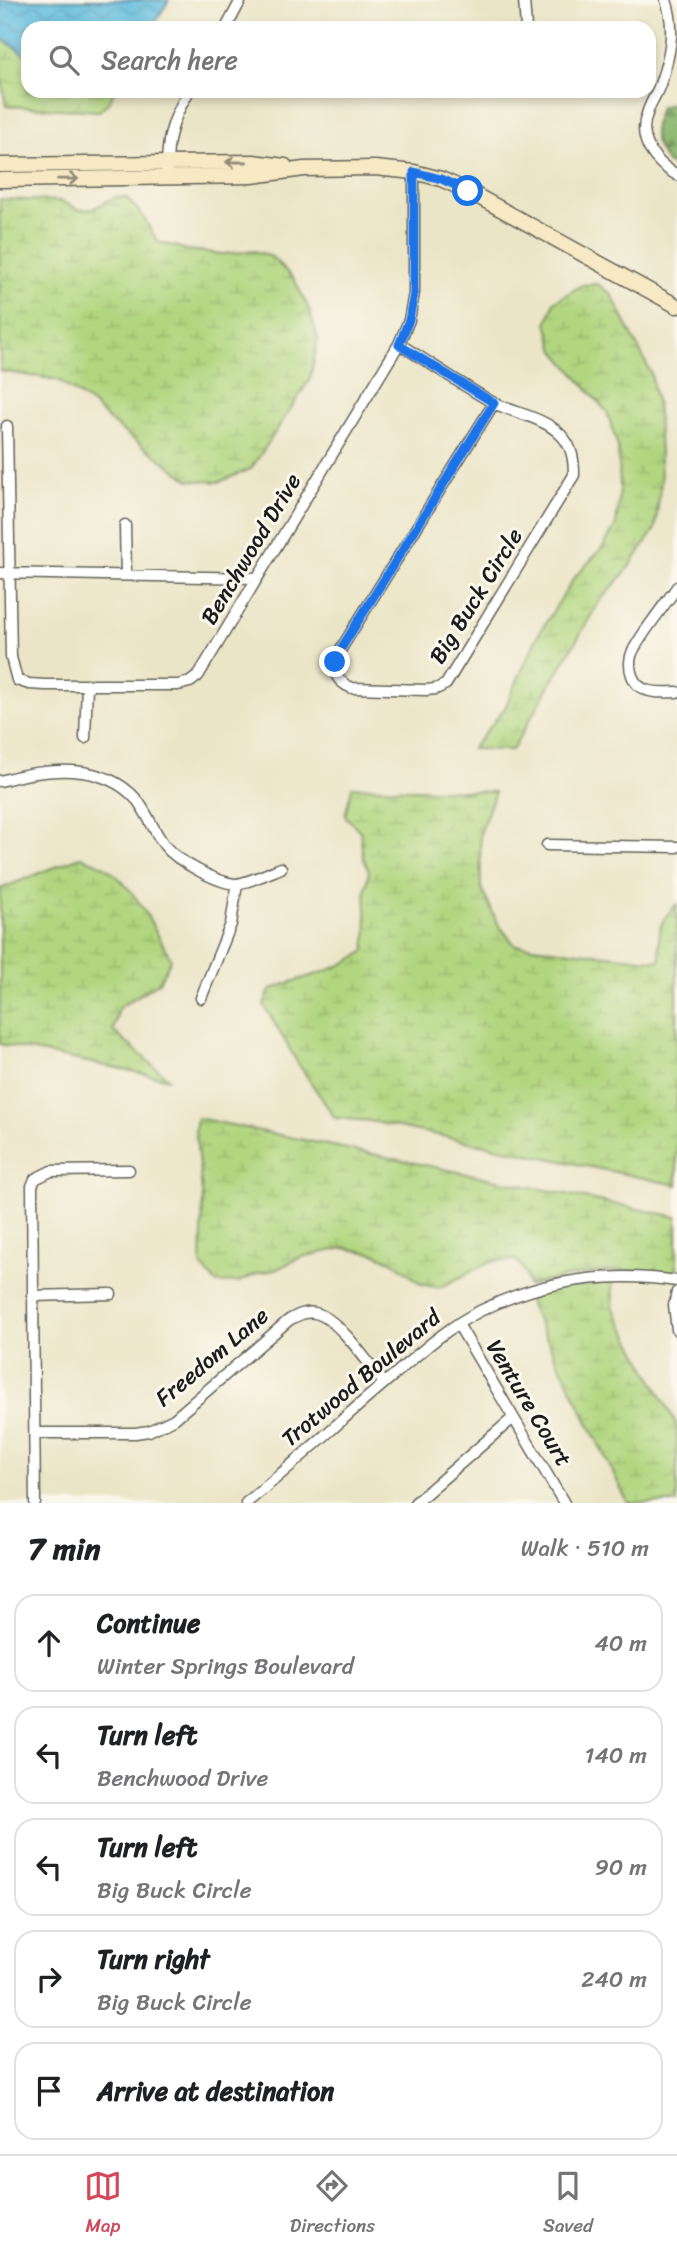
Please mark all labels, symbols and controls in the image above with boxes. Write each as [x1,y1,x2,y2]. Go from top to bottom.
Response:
search box [21,21,656,98]
text: Search here [101,37,238,83]
icon: search [45,41,83,79]
one-way arrow [225,155,248,169]
one-way arrow [56,172,79,185]
route start [452,175,483,206]
street label: Benchwood Drive [189,465,313,633]
street label: Big Buck Circle [418,519,534,672]
route end [319,646,350,677]
street label: Freedom Lane [146,1296,279,1417]
street label: Trotwood Boulevard [272,1297,452,1458]
street label: Venture Court [475,1331,583,1475]
text: 7 min [28,1522,100,1576]
text: Walk · 510 m [521,1528,649,1569]
text: Continue [97,1600,200,1646]
text: 40 m [594,1623,647,1664]
icon: ahead [30,1624,68,1662]
text: Winter Springs Boulevard [97,1646,354,1687]
text: Turn left [97,1712,197,1758]
text: 140 m [585,1735,647,1776]
icon: left [30,1736,68,1774]
text: Benchwood Drive [97,1758,268,1799]
text: Turn left [97,1824,197,1870]
text: 90 m [595,1847,647,1888]
icon: left [30,1848,68,1886]
text: Big Buck Circle [97,1870,252,1911]
text: Turn right [97,1936,210,1982]
text: 240 m [581,1959,647,2000]
icon: right [30,1960,68,1998]
text: Big Buck Circle [97,1982,252,2023]
text: Arrive at destination [97,2068,334,2114]
icon: arrive [30,2072,68,2110]
tab: Map [84,2167,122,2242]
tab: Directions [290,2167,375,2242]
tab: Saved [543,2167,593,2242]

